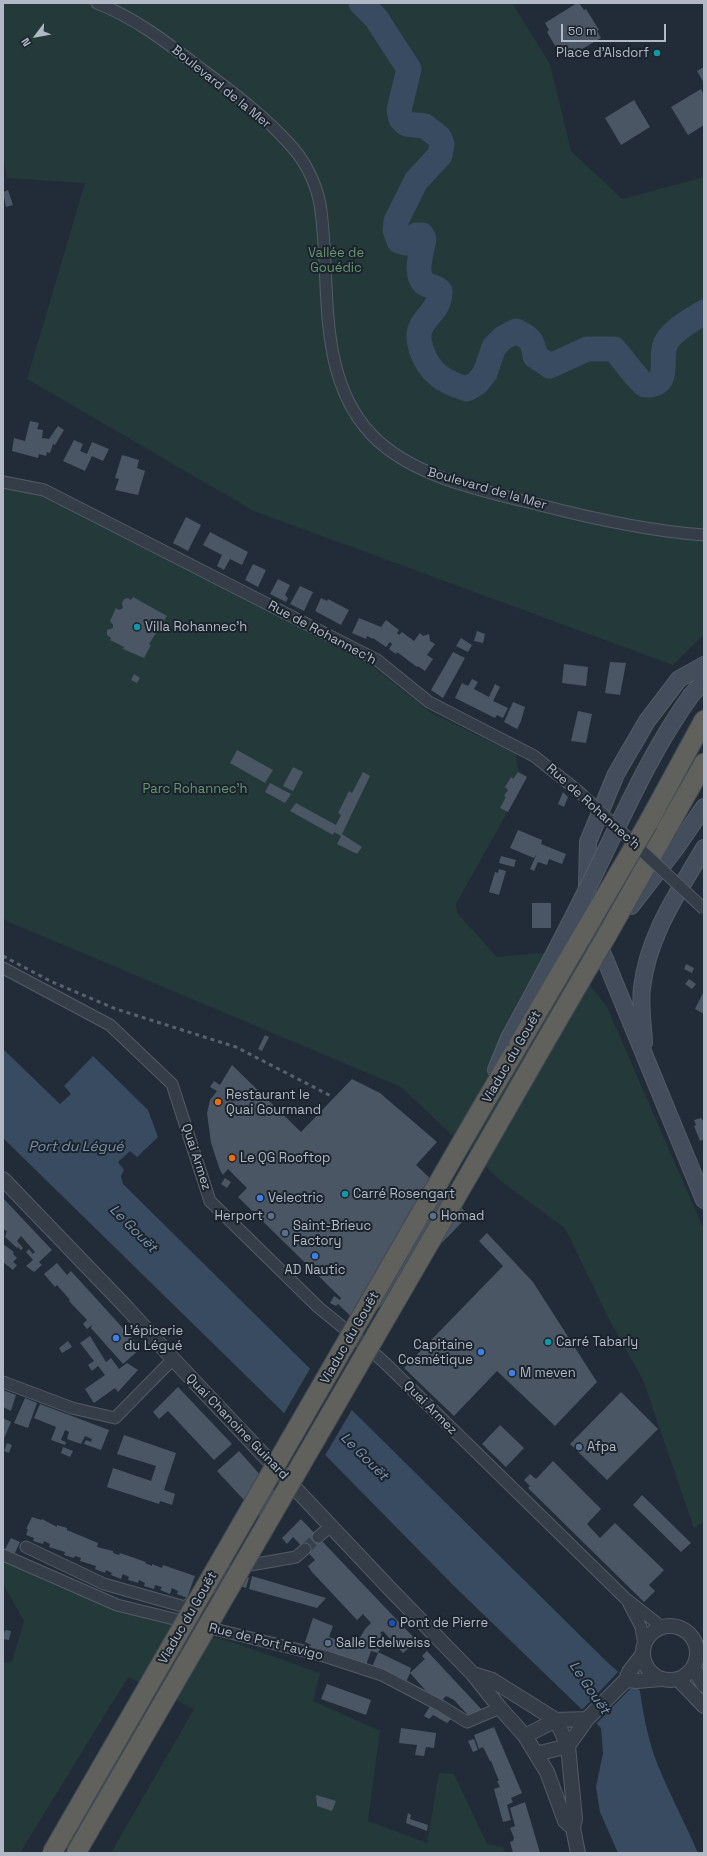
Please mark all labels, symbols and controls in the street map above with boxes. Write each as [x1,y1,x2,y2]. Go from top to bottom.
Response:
north arrow [16,16,56,56]
scale bar [563,16,668,42]
text: 50 m [568,23,596,39]
text: N [18,36,34,49]
street label: Boulevard de la Mer [168,42,274,132]
place label: Place d'Alsdorf [556,45,649,61]
marker: Place d'Alsdorf [652,48,662,58]
park label: Vallée de Gouédic [308,245,364,276]
street label: Boulevard de la Mer [426,465,548,513]
street label: Rue de Rohannec'h [265,598,379,668]
place label: Villa Rohannec'h [145,619,247,635]
marker: Villa Rohannec'h [132,622,142,632]
street label: Rue de Rohannec'h [543,761,643,853]
park label: Parc Rohannec'h [143,781,247,797]
street label: Viaduc du Gouët [479,1008,545,1106]
place label: Restaurant le Quai Gourmand [226,1087,321,1118]
marker: Restaurant le Quai Gourmand [213,1097,223,1107]
street label: Quai Armez [178,1122,214,1192]
water label: Port du Légué [28,1139,124,1155]
place label: Le QG Rooftop [240,1150,330,1166]
marker: Le QG Rooftop [227,1153,237,1163]
place label: Carré Rosengart [353,1186,455,1202]
marker: Carré Rosengart [340,1189,350,1199]
place label: Velectric [268,1190,324,1206]
marker: Velectric [255,1193,265,1203]
water label: Le Gouët [106,1202,160,1256]
place label: Herport [215,1208,263,1224]
place label: Homad [441,1208,484,1224]
marker: Herport [266,1211,276,1221]
marker: Homad [428,1211,438,1221]
place label: Saint-Brieuc Factory [293,1218,371,1249]
marker: Saint-Brieuc Factory [280,1228,290,1238]
marker: AD Nautic [310,1251,320,1261]
place label: AD Nautic [285,1262,345,1278]
street label: Viaduc du Gouët [317,1289,383,1387]
place label: L'épicerie du Légué [124,1323,183,1354]
marker: L'épicerie du Légué [111,1333,121,1343]
place label: Carré Tabarly [556,1334,638,1350]
place label: Capitaine Cosmétique [398,1337,473,1368]
marker: Carré Tabarly [543,1337,553,1347]
marker: Capitaine Cosmétique [476,1347,486,1357]
place label: M meven [520,1365,576,1381]
marker: M meven [507,1368,517,1378]
street label: Quai Chanoine Guinard [182,1371,292,1483]
street label: Quai Armez [400,1378,460,1438]
water label: Le Gouët [337,1430,391,1484]
place label: Afpa [587,1439,617,1455]
marker: Afpa [574,1442,584,1452]
street label: Viaduc du Gouët [155,1569,221,1667]
place label: Pont de Pierre [400,1615,488,1631]
marker: Pont de Pierre [387,1618,397,1628]
street label: Rue de Port Favigo [207,1620,325,1664]
place label: Salle Edelweiss [336,1635,430,1651]
marker: Salle Edelweiss [323,1638,333,1648]
water label: Le Gouët [565,1658,613,1718]

